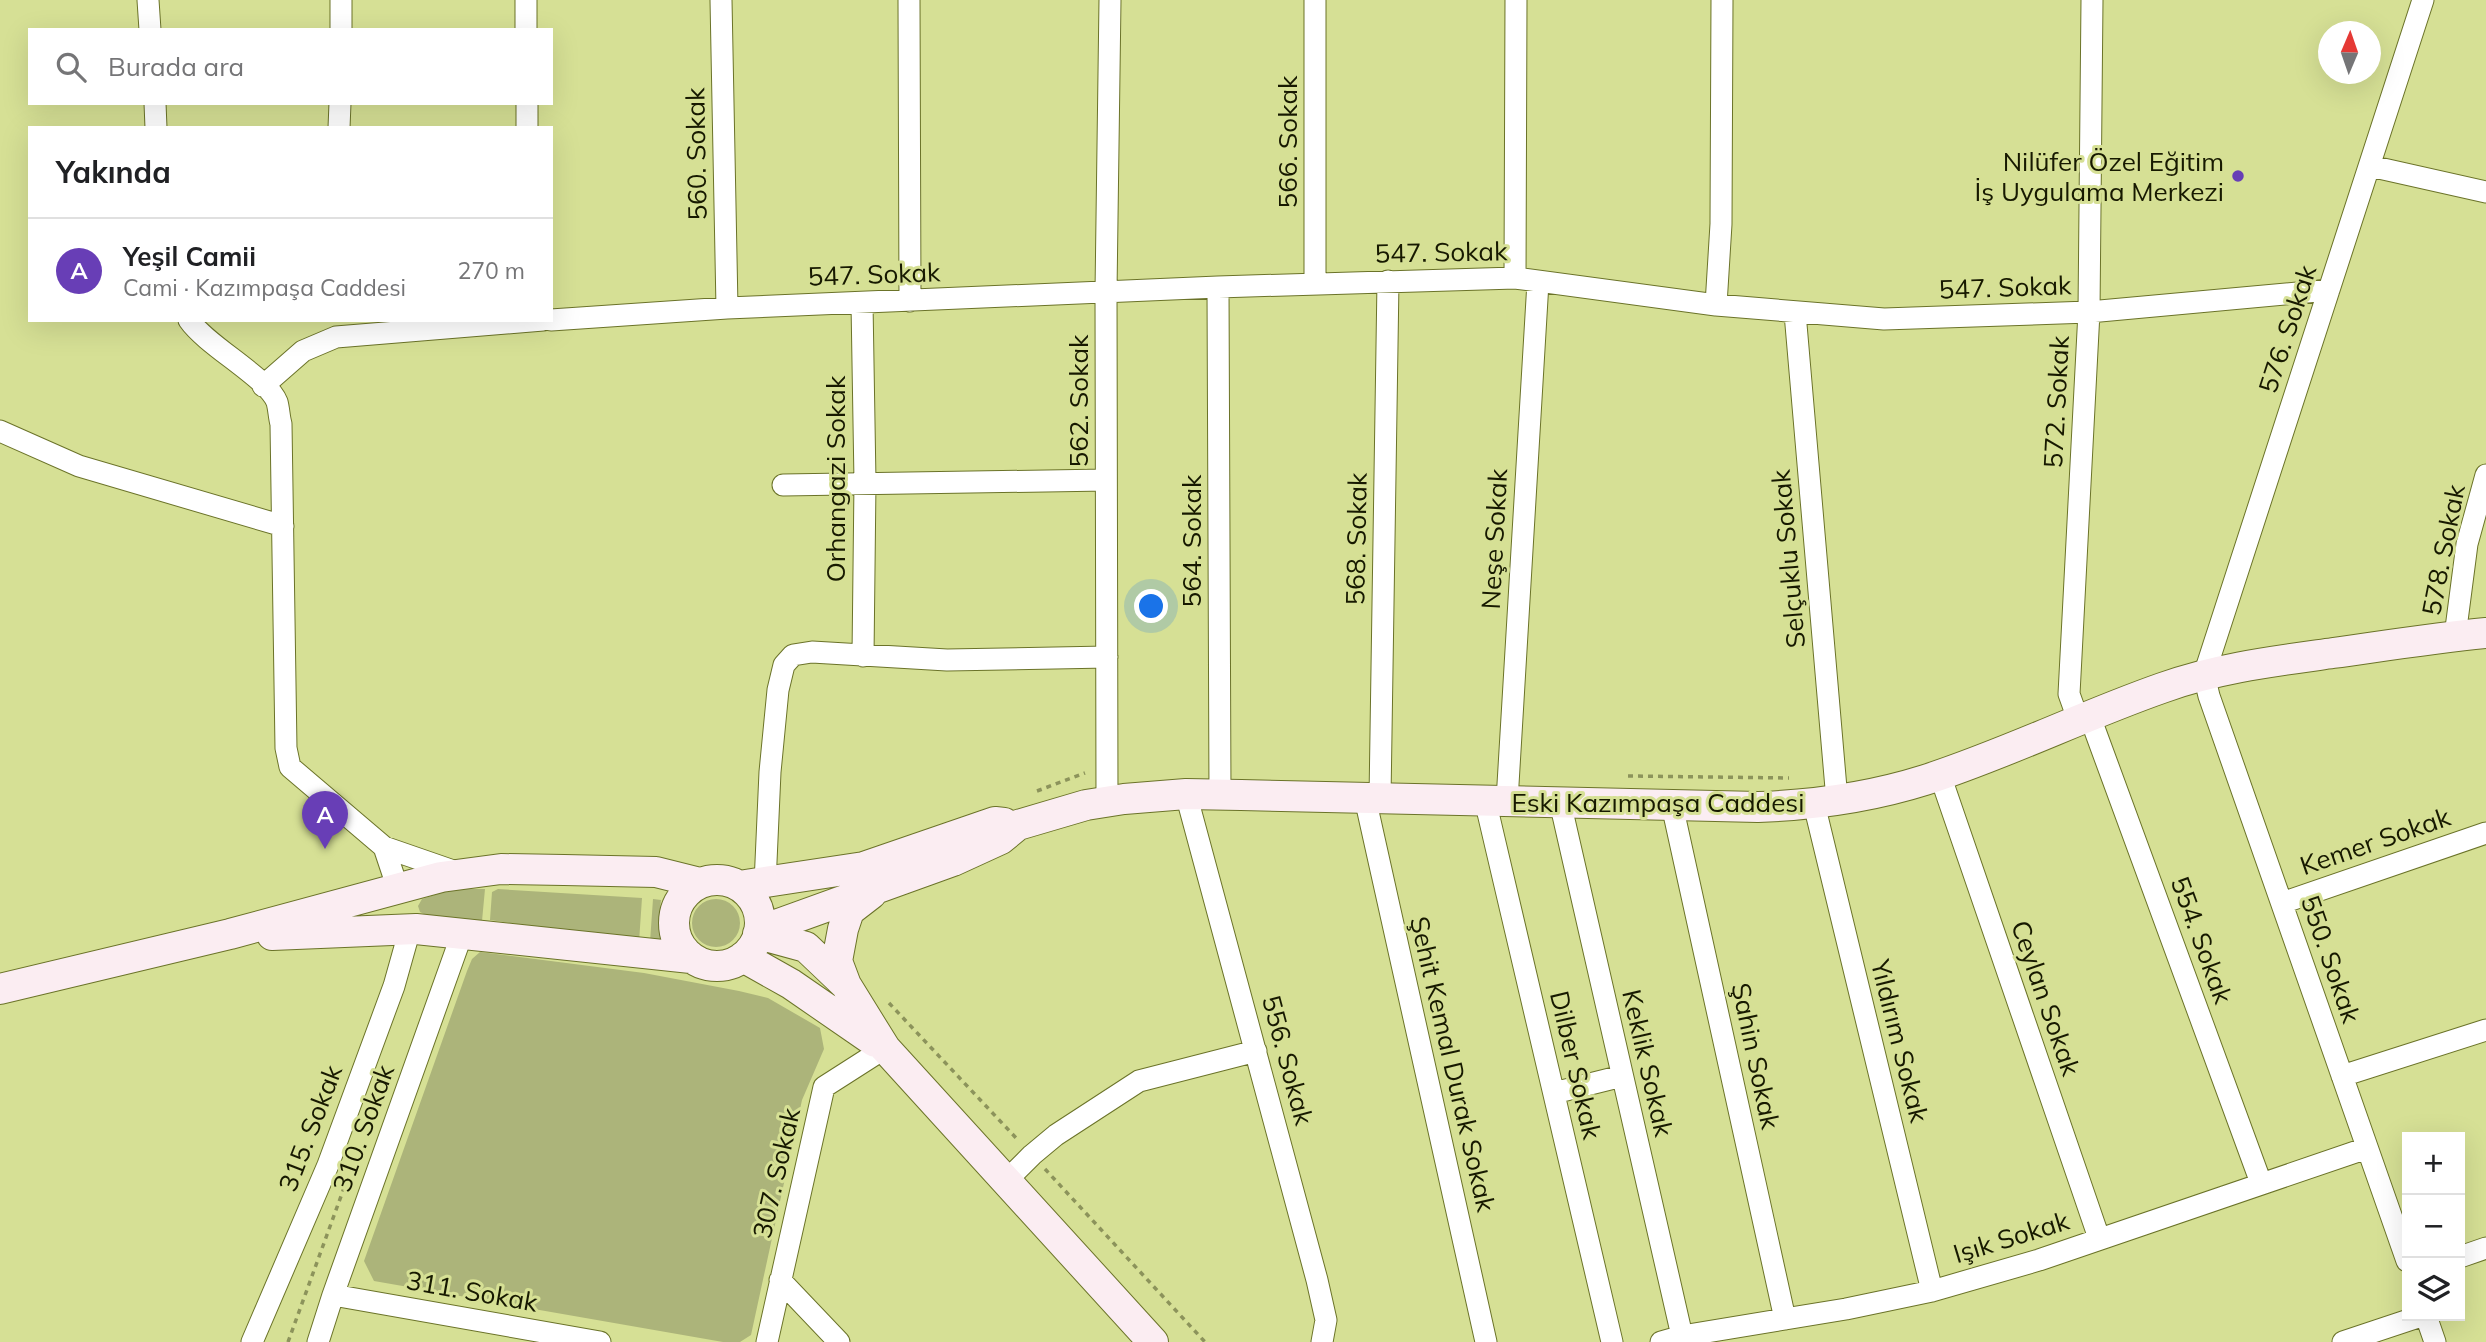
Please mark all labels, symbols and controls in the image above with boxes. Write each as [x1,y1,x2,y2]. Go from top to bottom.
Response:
north arrow [2318,21,2381,84]
search box [28,28,553,105]
icon: search [52,48,90,86]
text: Burada ara [108,50,244,83]
street label: 566. Sokak [1271,75,1304,208]
street label: 560. Sokak [678,87,714,221]
place label: Nilüfer Özel Eğitim İş Uygulama Merkezi [1975,145,2224,208]
text: Yakında [56,153,171,191]
marker: Nilüfer Özel Eğitim İş Uygulama Merkezi [2230,168,2246,184]
street label: 547. Sokak [1374,234,1508,270]
text: Yeşil Camii [123,240,256,273]
street label: 547. Sokak [807,255,942,293]
text: A [70,256,88,285]
text: 270 m [457,256,525,285]
street label: 576. Sokak [2251,260,2323,397]
street label: 547. Sokak [1938,268,2073,306]
text: Cami · Kazımpaşa Caddesi [123,273,406,302]
street label: 562. Sokak [1062,334,1095,467]
street label: 572. Sokak [2036,334,2076,469]
street label: Orhangazi Sokak [819,375,852,582]
street label: Neşe Sokak [1474,467,1514,610]
street label: Selçuklu Sokak [1764,468,1812,650]
street label: 568. Sokak [1338,472,1374,606]
street label: 564. Sokak [1175,474,1208,607]
street label: 578. Sokak [2414,481,2472,618]
your location [1134,589,1168,623]
street label: Eski Kazımpaşa Caddesi [1512,786,1804,819]
pin: A [302,791,348,849]
street label: Kemer Sokak [2295,800,2455,882]
street label: 554. Sokak [2164,872,2240,1009]
street label: 550. Sokak [2294,891,2368,1028]
street label: Şehit Kemal Durak Sokak [1403,913,1503,1216]
street label: Ceylan Sokak [2004,916,2088,1080]
street label: Yıldırım Sokak [1864,955,1936,1126]
street label: Şahin Sokak [1724,980,1788,1133]
street label: Keklik Sokak [1615,986,1681,1140]
street label: Dilber Sokak [1543,988,1609,1143]
street label: 556. Sokak [1255,992,1321,1129]
street label: 310. Sokak [325,1059,401,1196]
street label: 315. Sokak [271,1060,349,1196]
street label: 307. Sokak [745,1104,807,1241]
map controls [2402,1132,2465,1321]
button: + [2402,1132,2465,1195]
button: − [2402,1195,2465,1258]
street label: Işık Sokak [1949,1204,2073,1270]
button: layers [2402,1258,2465,1321]
street label: 311. Sokak [404,1263,541,1319]

